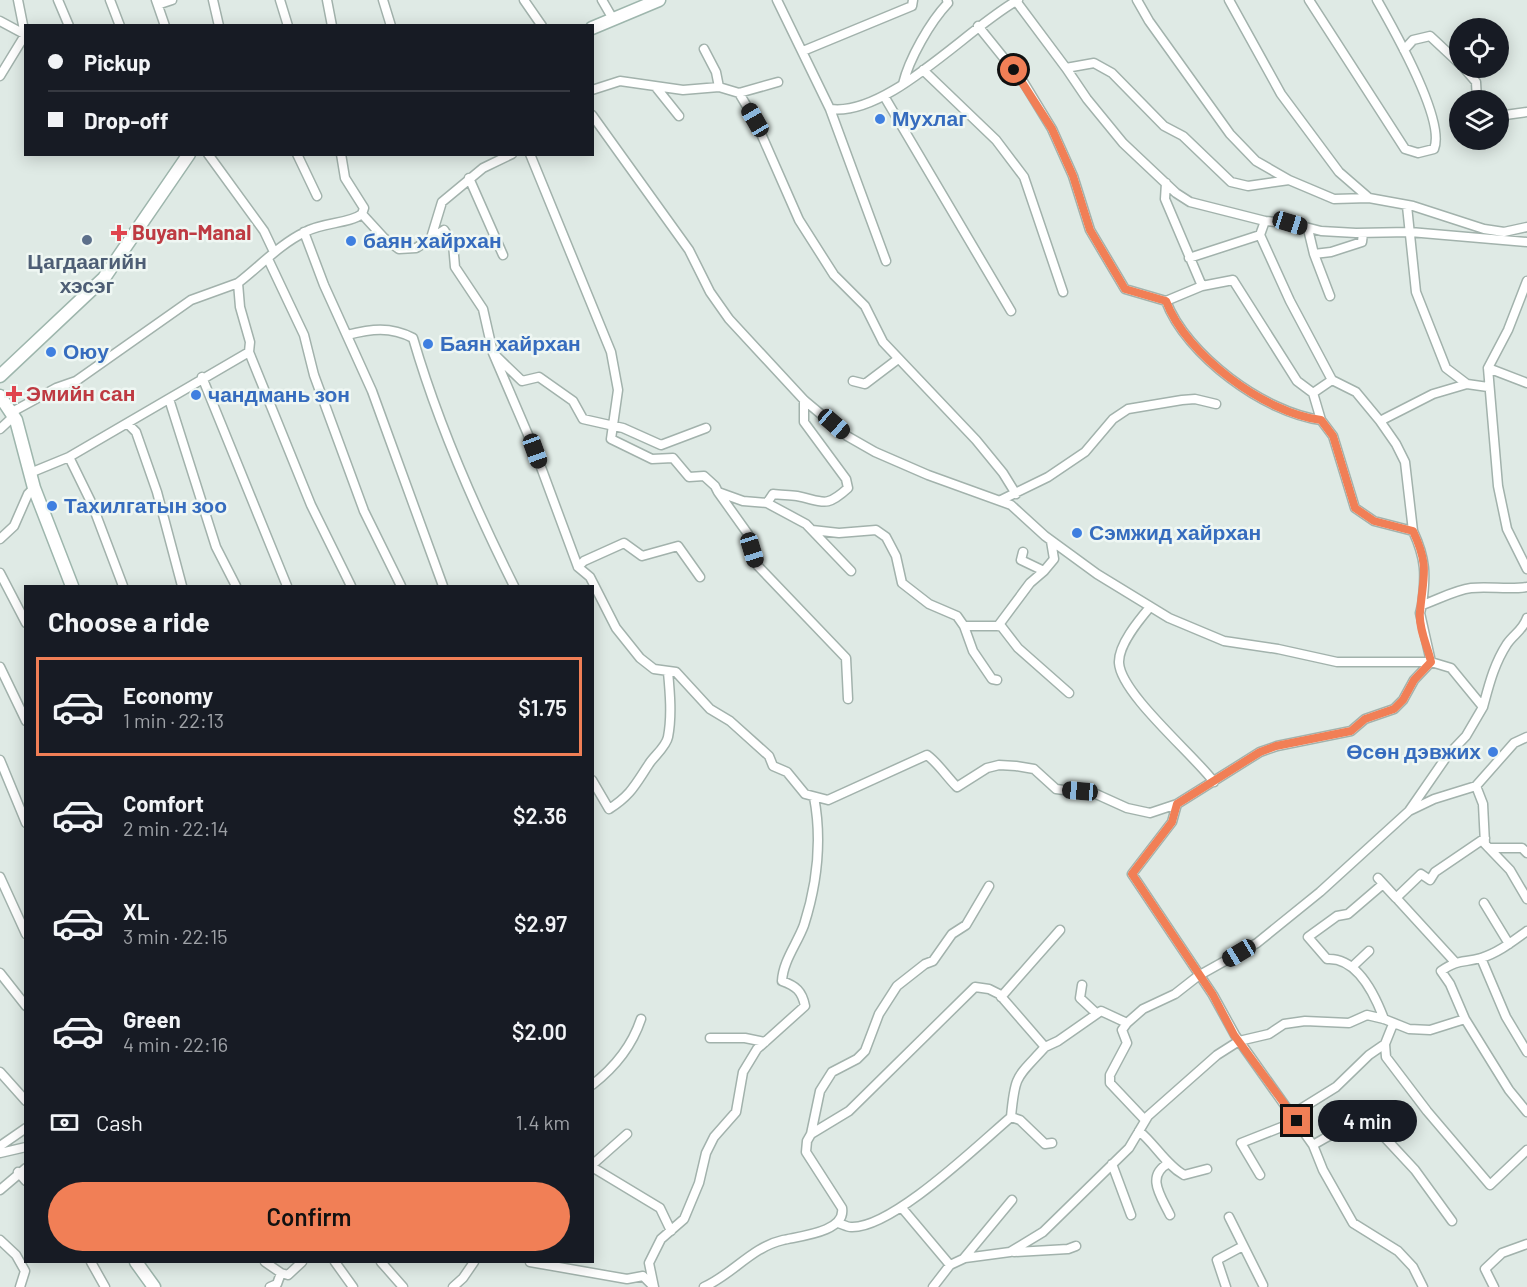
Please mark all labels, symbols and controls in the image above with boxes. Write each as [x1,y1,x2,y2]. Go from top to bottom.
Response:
map controls [1449,18,1509,150]
button: locate [1449,18,1509,78]
text: Pickup [84,49,151,75]
route start [1000,56,1027,83]
button: layers [1449,90,1509,150]
car [738,100,772,140]
place label: Мухлаг [892,105,967,130]
text: Drop-off [84,107,168,133]
marker: Мухлаг [873,112,887,126]
car [1270,209,1310,237]
place label: Buyan-Manal [132,219,251,244]
marker: Buyan-Manal [110,224,128,242]
place label: баян хайрхан [363,227,502,252]
marker: Цагдаагийн хэсэг [80,233,94,247]
marker: баян хайрхан [344,234,358,248]
place label: Цагдаагийн хэсэг [27,248,147,297]
place label: Баян хайрхан [440,330,581,355]
marker: Баян хайрхан [421,337,435,351]
place label: Оюу [63,338,109,363]
marker: Оюу [44,345,58,359]
place label: Эмийн сан [26,380,135,405]
place label: чандмань зон [208,381,350,406]
marker: Эмийн сан [7,387,21,401]
marker: чандмань зон [189,388,203,402]
car [815,405,853,443]
car [520,431,550,471]
place label: Тахилгатын зоо [64,492,227,517]
marker: Тахилгатын зоо [45,499,59,513]
place label: Сэмжид хайрхан [1089,519,1261,544]
marker: Сэмжид хайрхан [1070,526,1084,540]
car [738,530,766,570]
text: Choose a ride [48,605,210,637]
icon: car [51,680,105,734]
text: Economy [123,682,213,708]
text: $1.75 [518,694,567,720]
text: 1 min · 22:13 [123,708,224,732]
place label: Өсөн дэвжих [1346,738,1481,763]
marker: Өсөн дэвжих [1486,745,1500,759]
car [1061,780,1099,802]
icon: car [51,788,105,842]
text: Comfort [123,790,204,816]
text: $2.36 [513,802,567,828]
text: 2 min · 22:14 [123,816,229,840]
icon: car [51,896,105,950]
text: XL [123,898,149,924]
text: $2.97 [514,910,567,936]
text: 3 min · 22:15 [123,924,227,948]
car [1219,936,1259,970]
icon: car [51,1004,105,1058]
text: Green [123,1006,181,1032]
text: $2.00 [512,1018,567,1044]
text: 4 min · 22:16 [123,1032,228,1056]
callout: 4 min [1318,1100,1417,1142]
icon: cash [48,1106,81,1139]
route end [1283,1107,1310,1134]
text: Cash [96,1109,143,1135]
text: 4 min [1343,1109,1392,1133]
text: 1.4 km [516,1110,570,1134]
button: Confirm [48,1182,570,1251]

